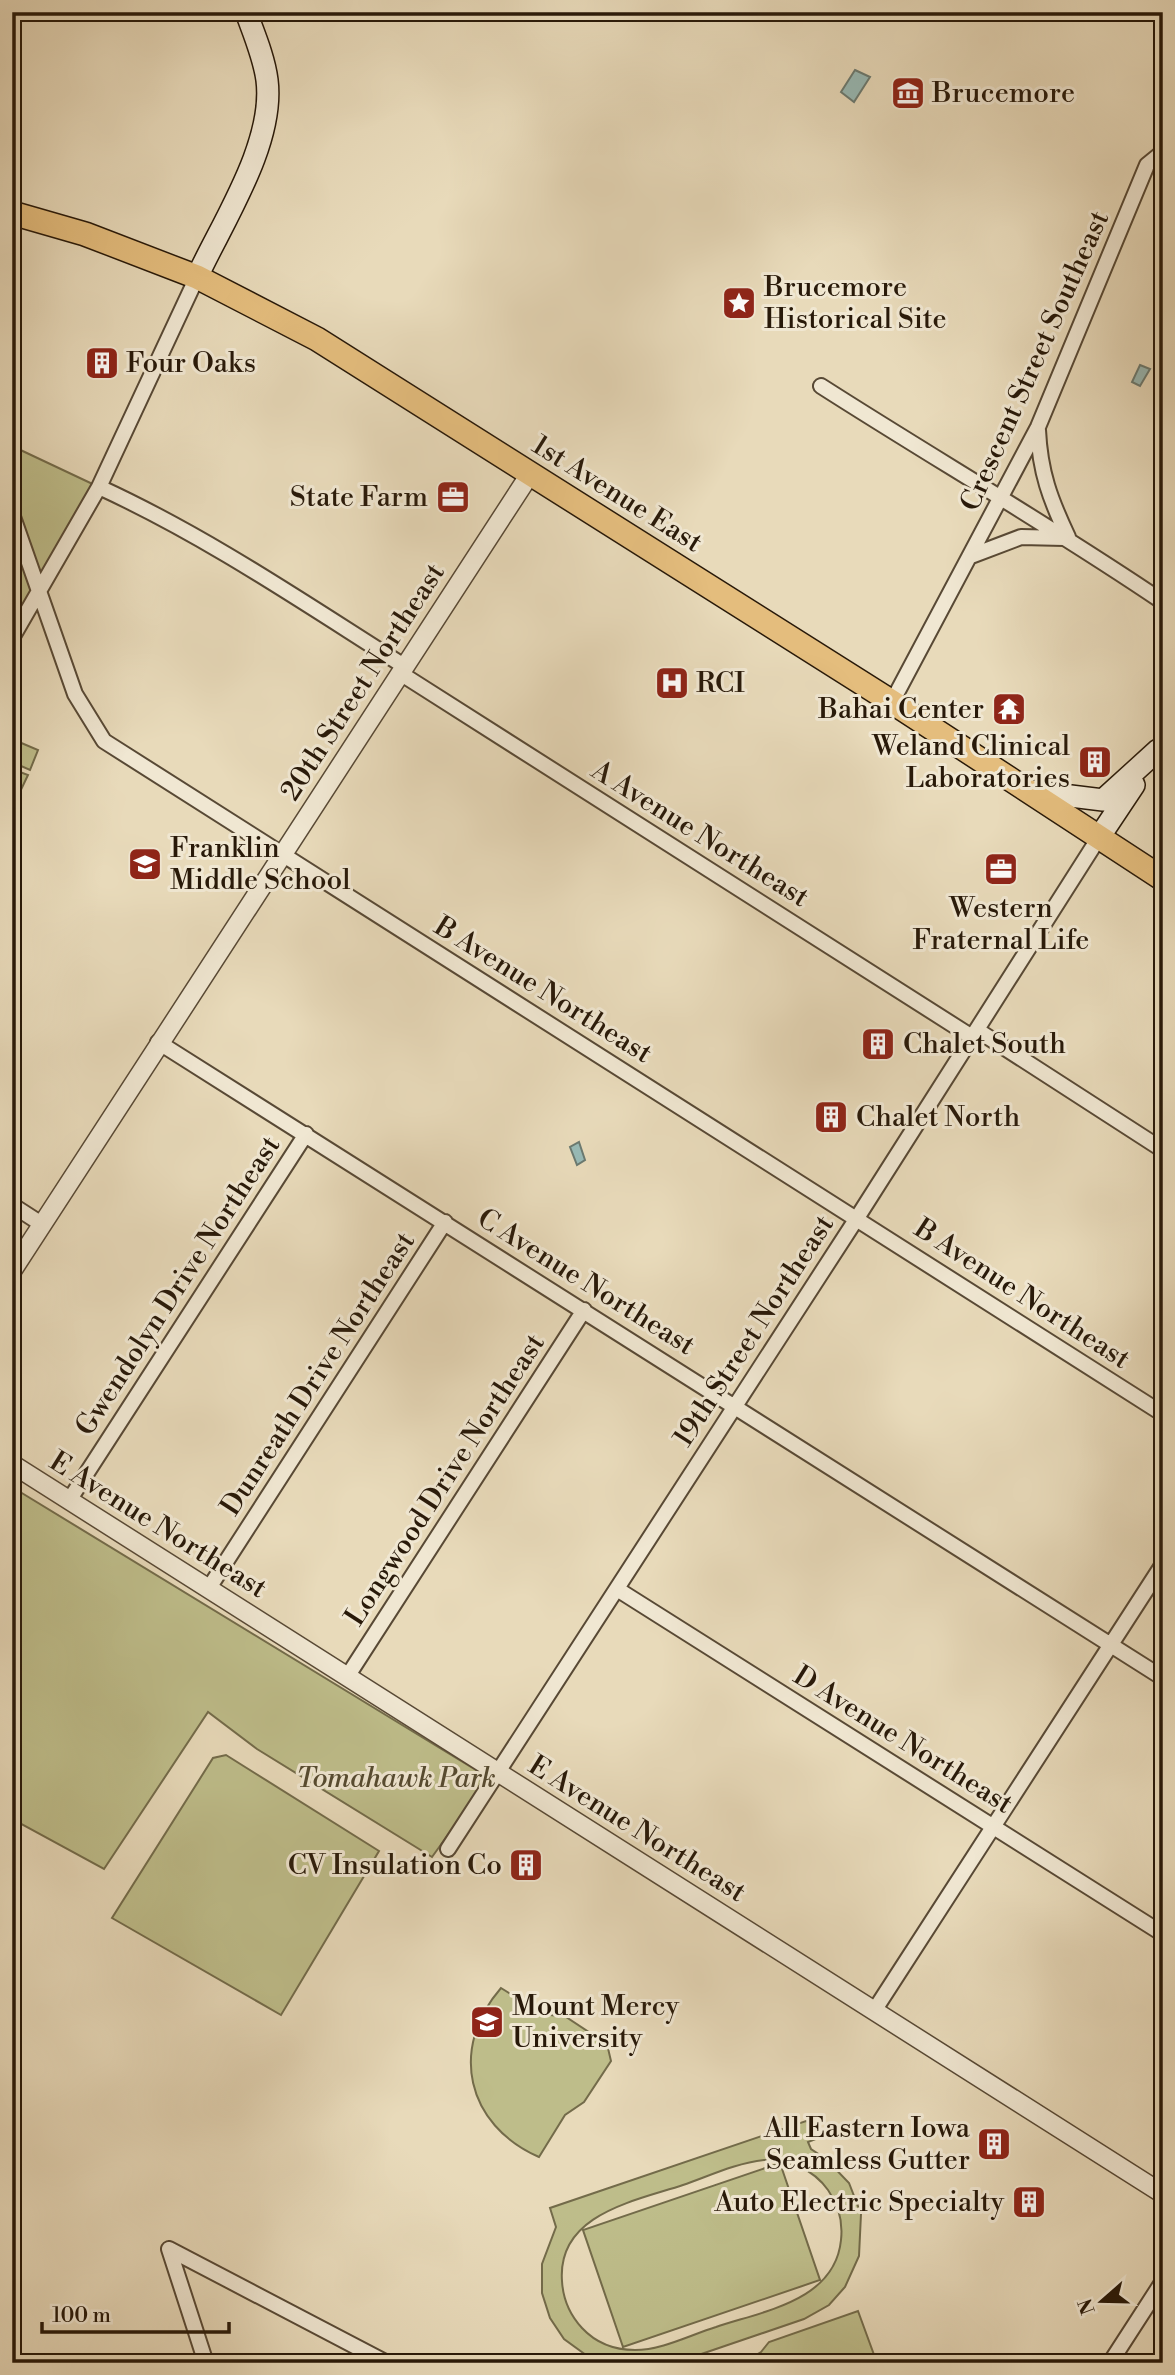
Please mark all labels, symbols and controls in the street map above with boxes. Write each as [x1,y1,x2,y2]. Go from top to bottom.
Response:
museum icon: Brucemore [889,74,927,112]
place label: Brucemore [931,76,1075,111]
street label: Crescent Street Southeast [953,205,1117,517]
place label: Brucemore Historical Site [763,270,947,337]
place icon: Brucemore Historical Site [720,284,758,322]
building icon: Four Oaks [83,344,121,382]
place label: Four Oaks [126,346,256,381]
street label: 1st Avenue East [525,428,709,560]
office icon: State Farm [434,478,472,516]
place label: State Farm [290,480,428,515]
street label: 20th Street Northeast [273,557,453,807]
hospital icon: RCI [653,664,691,702]
place label: RCI [696,666,745,701]
temple icon: Bahai Center [990,690,1028,728]
place label: Bahai Center [817,692,984,727]
place label: Weland Clinical Laboratories [871,729,1070,796]
building icon: Weland Clinical Laboratories [1076,743,1114,781]
street label: A Avenue Northeast [584,752,815,915]
place label: Franklin Middle School [170,831,350,898]
school or university icon: Franklin Middle School [126,845,164,883]
office icon: Western Fraternal Life [982,850,1020,888]
place label: Western Fraternal Life [912,891,1090,958]
street label: B Avenue Northeast [427,908,658,1071]
building icon: Chalet South [859,1025,897,1063]
place label: Chalet South [903,1027,1066,1062]
building icon: Chalet North [812,1098,850,1136]
place label: Chalet North [856,1100,1021,1135]
street label: Gwendolyn Drive Northeast [68,1129,288,1443]
street label: C Avenue Northeast [471,1201,701,1363]
street label: 19th Street Northeast [666,1208,842,1453]
street label: B Avenue Northeast [907,1211,1137,1377]
street label: Dunreath Drive Northeast [213,1226,423,1522]
street label: Longwood Drive Northeast [337,1327,553,1633]
street label: E Avenue Northeast [43,1444,273,1606]
street label: D Avenue Northeast [787,1658,1019,1822]
street label: E Avenue Northeast [522,1748,752,1910]
park label: Tomahawk Park [296,1761,496,1796]
building icon: CV Insulation Co [507,1846,545,1884]
place label: CV Insulation Co [288,1848,502,1883]
place label: Mount Mercy University [512,1989,680,2056]
school or university icon: Mount Mercy University [468,2003,506,2041]
place label: All Eastern Iowa Seamless Gutter [763,2111,971,2178]
building icon: All Eastern Iowa Seamless Gutter [975,2125,1013,2163]
building icon: Auto Electric Specialty [1010,2183,1048,2221]
place label: Auto Electric Specialty [714,2185,1004,2220]
north arrow [1066,2266,1136,2336]
scale bar [42,2291,229,2335]
text: N [1073,2295,1101,2318]
text: 100 m [52,2303,111,2329]

